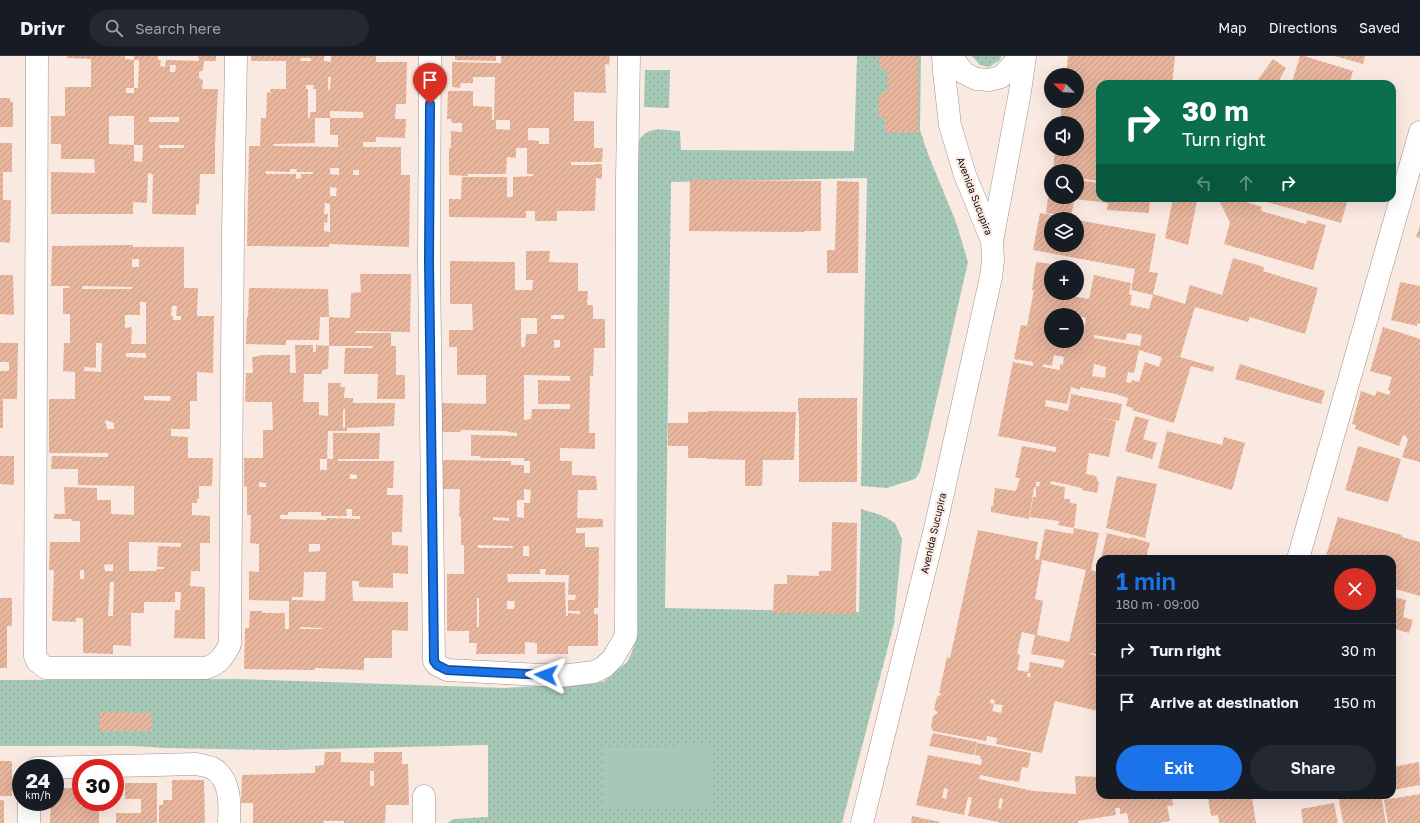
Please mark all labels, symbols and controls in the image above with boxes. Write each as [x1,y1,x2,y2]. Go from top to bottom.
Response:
search box [89,10,369,46]
text: Drivr [20,16,65,39]
icon: search [103,17,125,39]
text: Search here [135,19,221,37]
text: Map [1218,19,1247,36]
text: Directions [1269,19,1337,36]
text: Saved [1359,19,1400,36]
pin [413,63,447,104]
north arrow [1044,68,1084,108]
map controls [1044,68,1084,348]
icon: arrive [419,69,441,91]
text: 30 m [1182,94,1249,127]
icon: right [1116,96,1168,148]
button: sound [1044,116,1084,156]
text: Turn right [1182,128,1266,150]
street label: Avenida Sucupira [955,155,995,237]
button: search [1044,164,1084,204]
icon: left [1193,172,1215,194]
icon: ahead [1235,172,1257,194]
icon: right [1277,172,1299,194]
button: layers [1044,212,1084,252]
button: + [1044,260,1084,300]
button: − [1044,308,1084,348]
street label: Avenida Sucupira [918,491,948,575]
text: 1 min [1116,566,1176,595]
button: close [1334,568,1376,610]
text: 180 m · 09:00 [1116,596,1199,612]
icon: right [1116,639,1138,661]
text: Turn right [1150,641,1221,659]
text: 30 m [1341,641,1376,659]
position arrow [525,654,567,696]
icon: arrive [1116,691,1138,713]
text: Arrive at destination [1150,693,1299,711]
text: 150 m [1334,693,1376,711]
button: Exit [1116,745,1242,791]
button: Share [1250,745,1376,791]
speed limit sign: 30 [72,759,124,811]
text: 24 [26,768,50,792]
text: km/h [25,789,51,801]

